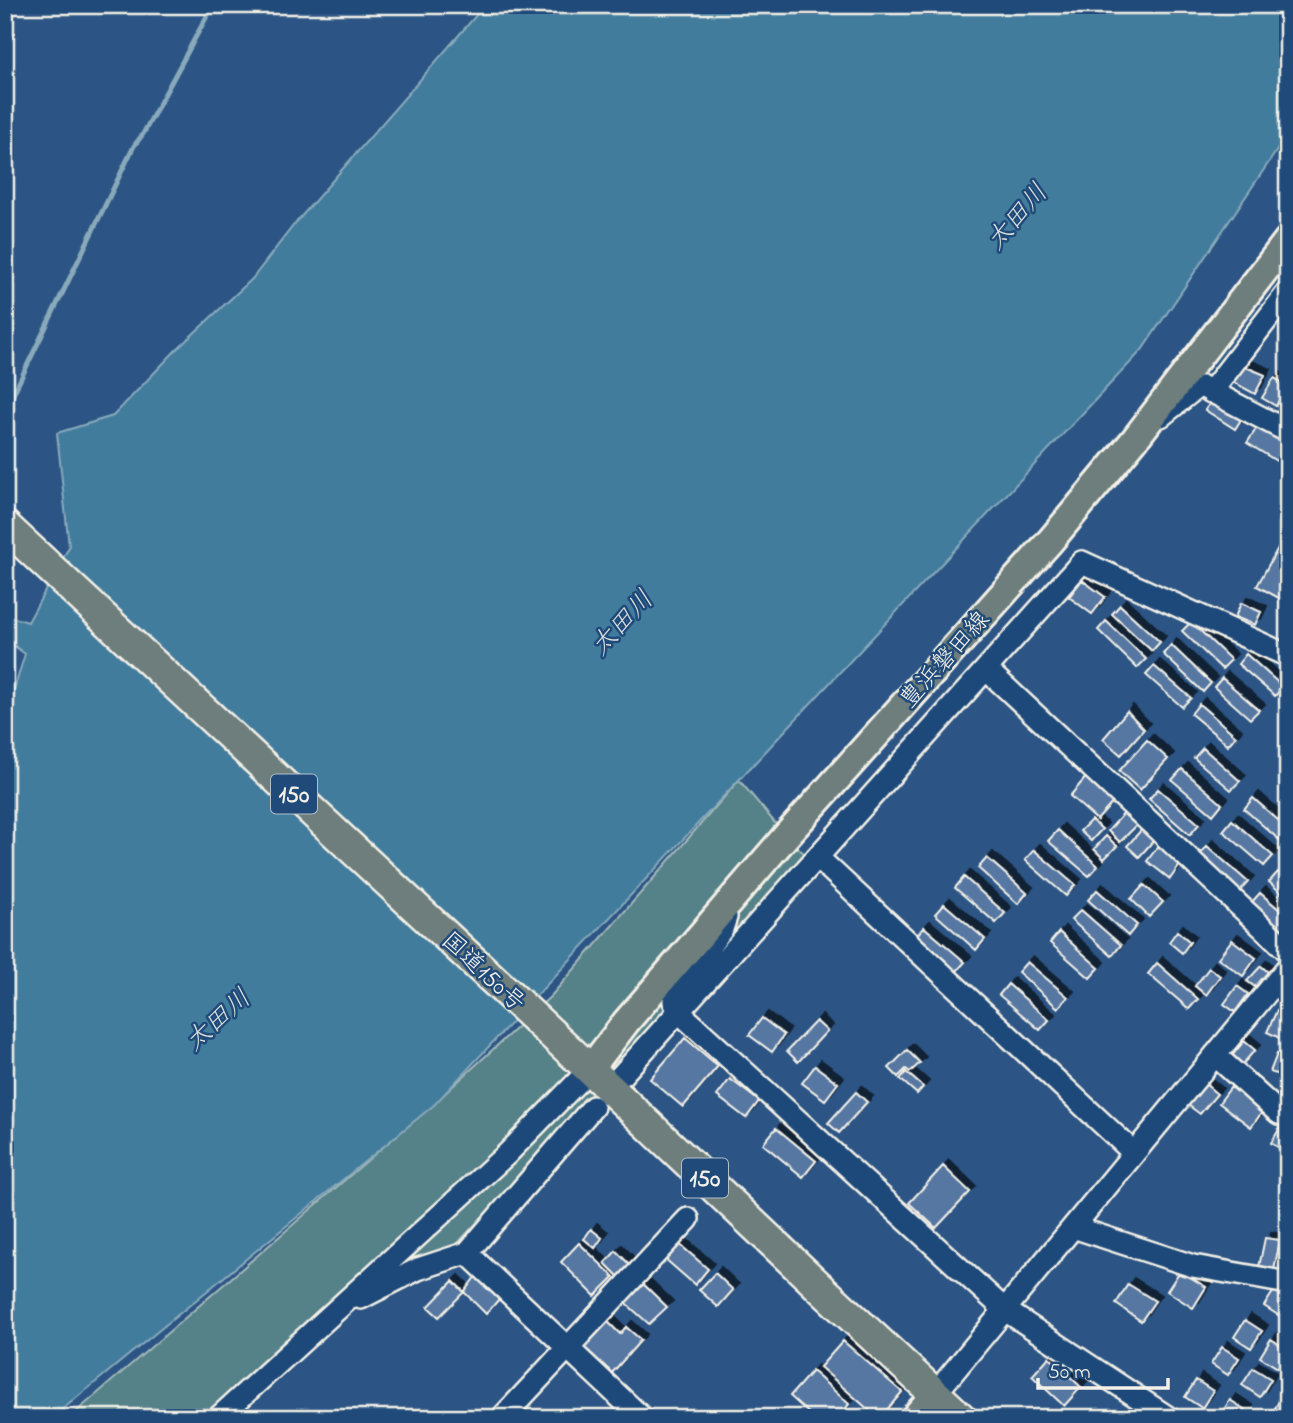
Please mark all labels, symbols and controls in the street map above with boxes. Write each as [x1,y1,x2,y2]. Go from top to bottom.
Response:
water label: 太田川 [978,176,1058,260]
water label: 太田川 [583,583,664,666]
street label: 豊浜磐田線 [893,604,999,717]
road number: 150 [271,774,317,814]
street label: 国道150号 [432,925,532,1021]
water label: 太田川 [177,981,261,1061]
road number: 150 [682,1158,728,1198]
scale bar [1038,1346,1167,1390]
text: 50 m [1048,1358,1091,1388]

